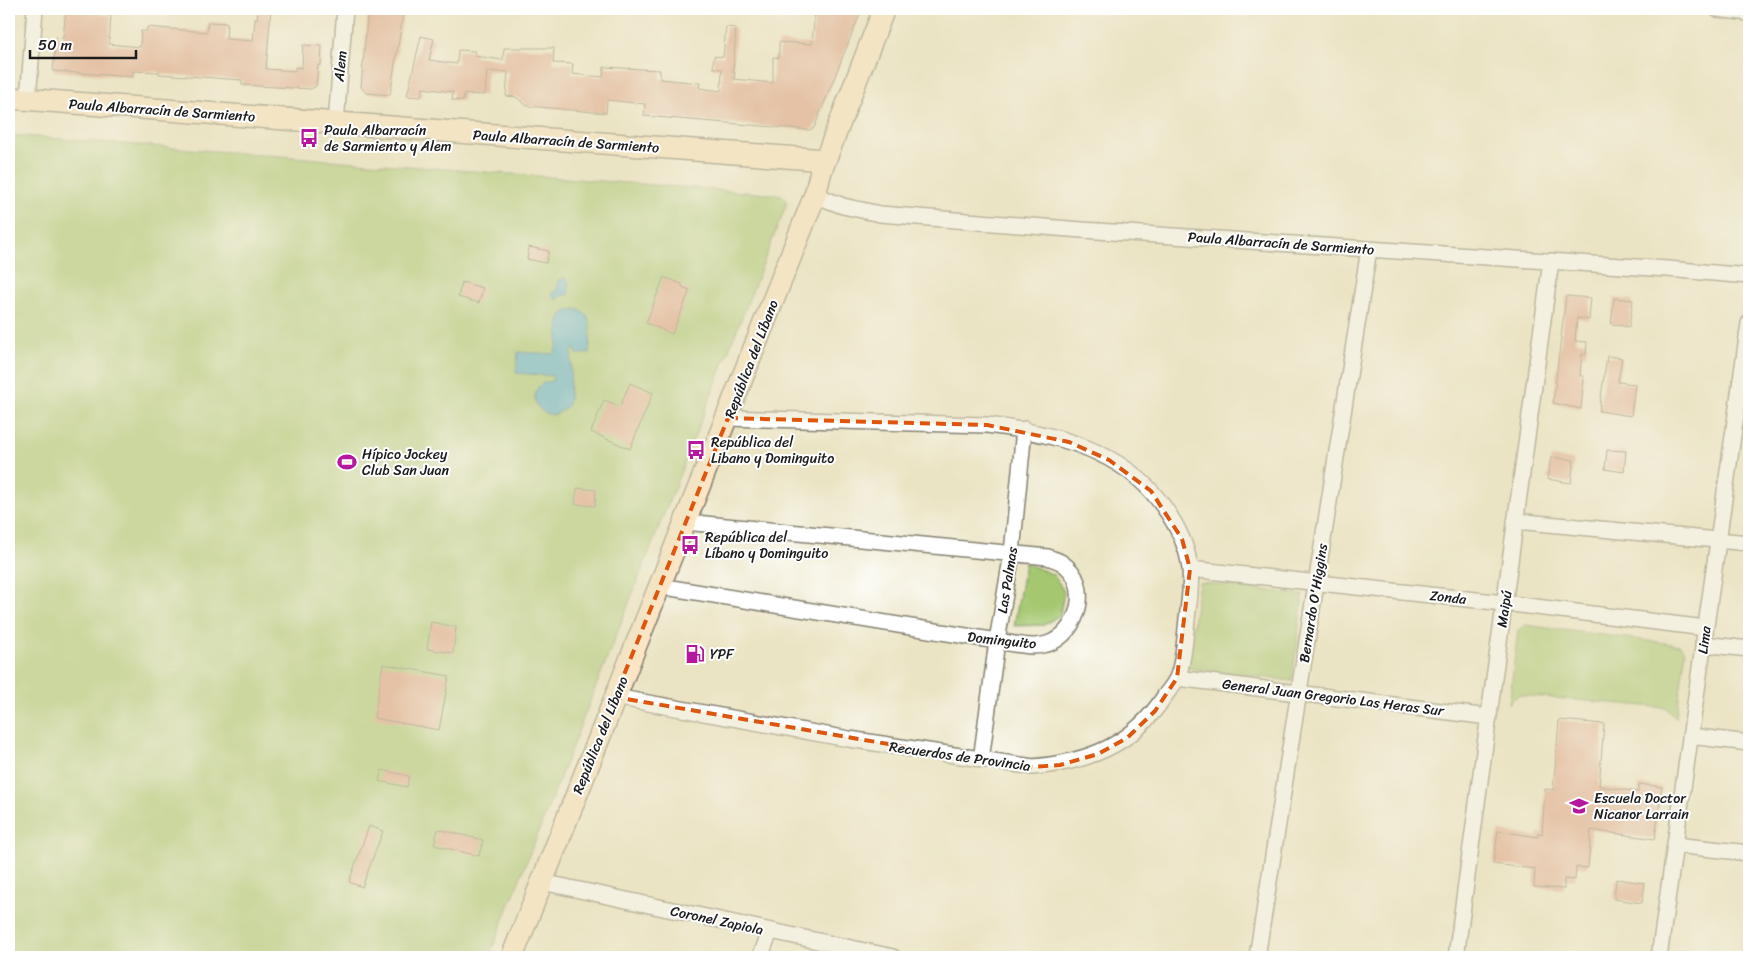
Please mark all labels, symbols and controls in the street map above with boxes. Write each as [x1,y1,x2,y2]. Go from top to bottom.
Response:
scale bar [30,28,136,60]
text: 50 m [38,32,73,58]
street label: Alem [327,49,354,84]
street label: Paula Albarracín de Sarmiento [68,92,256,129]
place label: Paula Albarracín de Sarmiento y Alem [324,118,452,159]
street label: Paula Albarracín de Sarmiento [472,123,660,160]
bus stop icon: Paula Albarracín de Sarmiento y Alem [298,127,320,149]
street label: Paula Albarracín de Sarmiento [1187,225,1375,262]
street label: República del Líbano [717,296,786,422]
place label: República del Libano y Dominguito [711,430,834,471]
bus stop icon: República del Libano y Dominguito [685,439,707,461]
place label: Hípico Jockey Club San Juan [362,442,450,483]
sports icon: Hípico Jockey Club San Juan [336,451,358,473]
place label: República del Líbano y Dominguito [705,525,828,566]
bus stop icon: República del Líbano y Dominguito [679,534,701,556]
street label: Bernardo O'Higgins [1292,541,1335,664]
street label: Las Palmas [990,544,1025,615]
street label: Zonda [1428,583,1468,612]
street label: Maipú [1490,588,1520,629]
street label: Dominguito [966,624,1038,657]
street label: Lima [1690,624,1719,656]
place label: YPF [710,642,735,667]
fuel station icon: YPF [684,643,706,665]
street label: General Juan Gregorio Las Heras Sur [1221,671,1446,724]
street label: República del Líbano [565,672,636,798]
street label: Recuerdos de Provincia [888,734,1032,779]
place label: Escuela Doctor Nicanor Larrain [1594,786,1689,827]
school or university icon: Escuela Doctor Nicanor Larrain [1568,795,1590,817]
street label: Coronel Zapiola [668,898,766,943]

